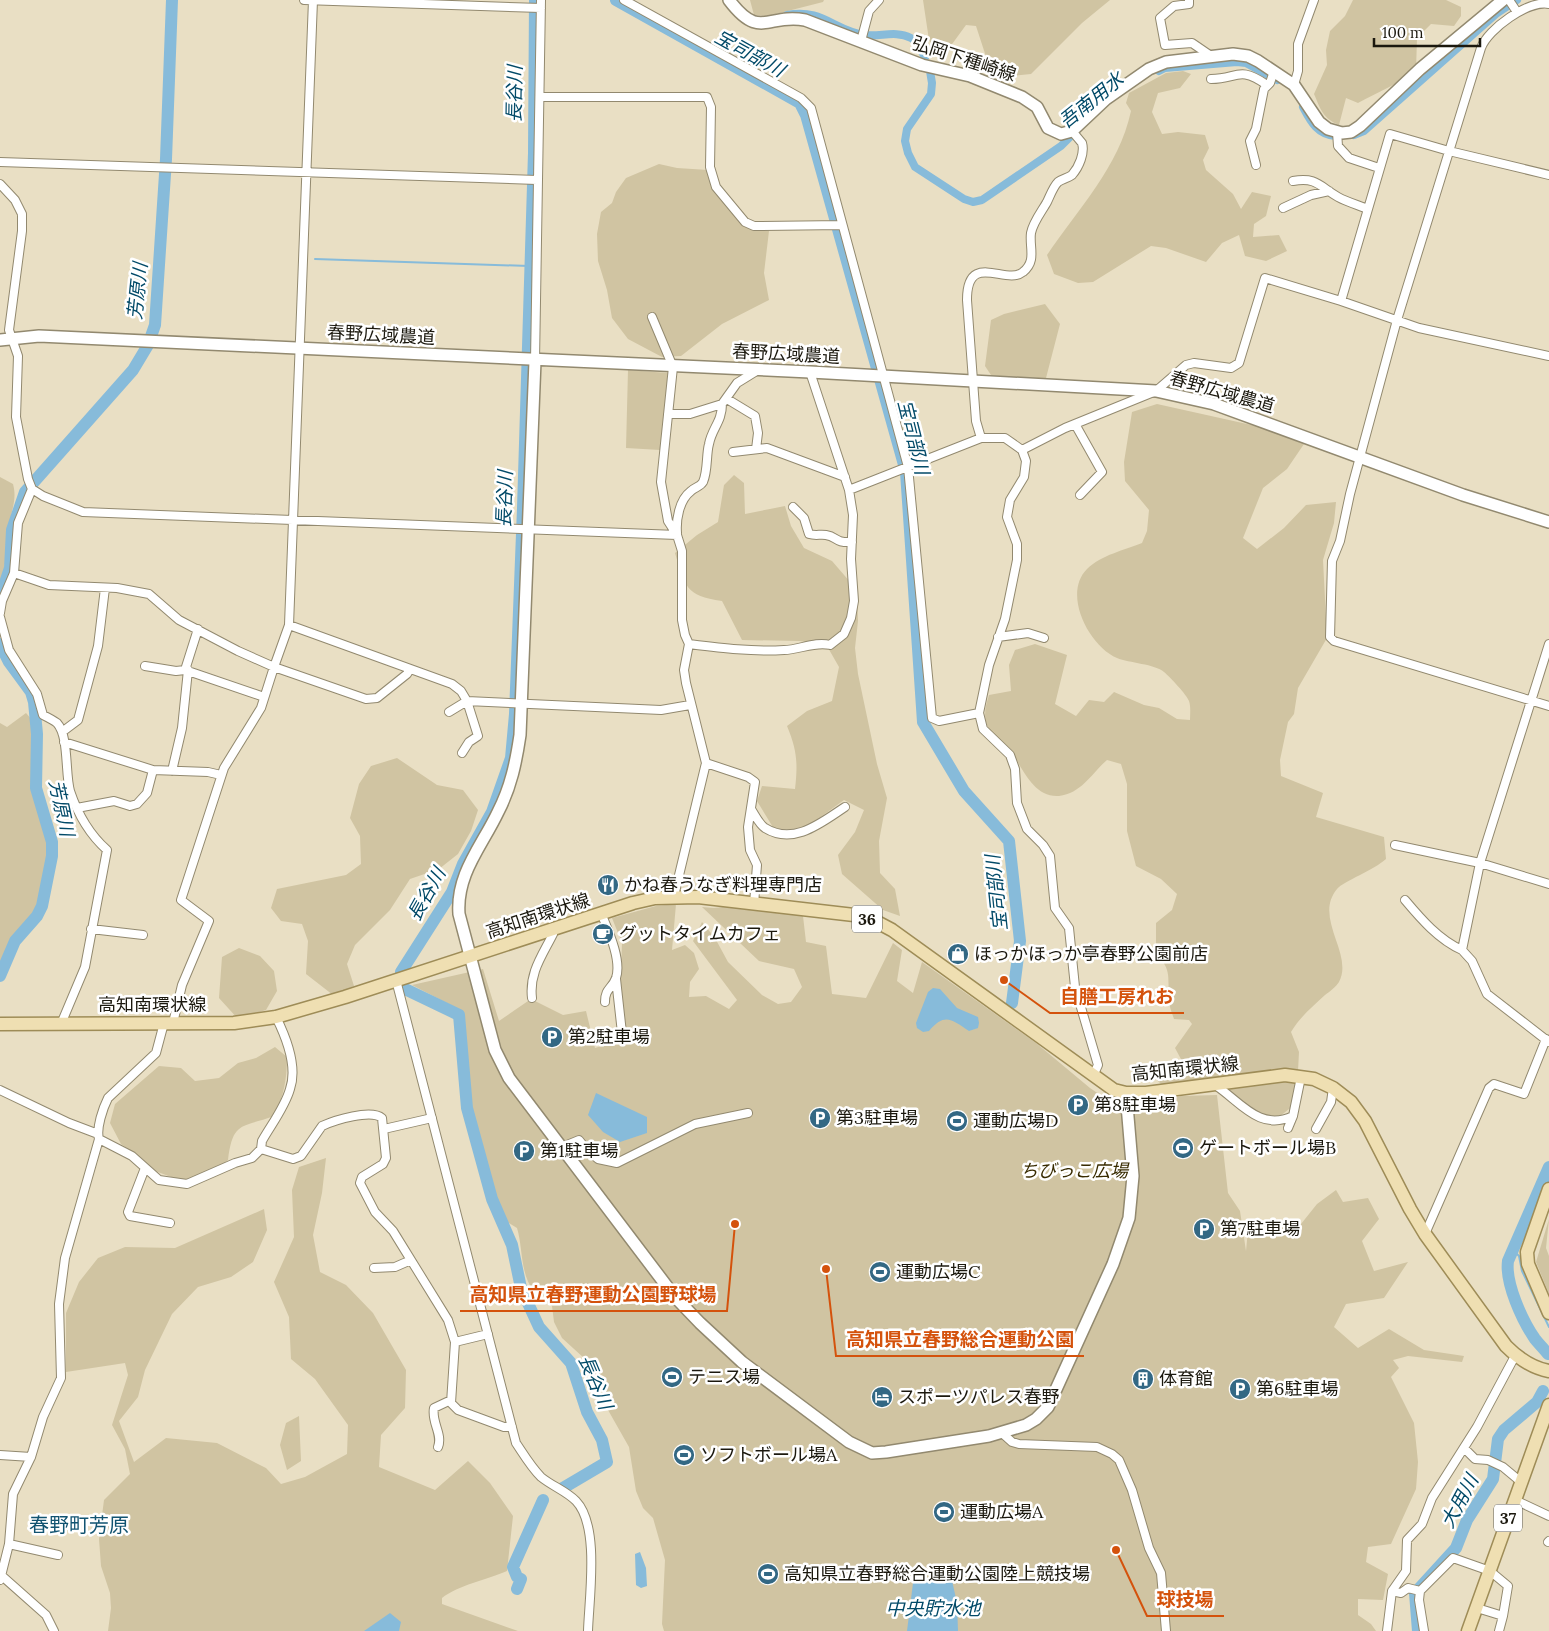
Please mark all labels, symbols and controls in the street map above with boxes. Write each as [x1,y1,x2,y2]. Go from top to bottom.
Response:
scale bar [1374,15,1480,47]
text: 100 m [1382,23,1423,42]
water label: 宝司部川 [711,24,791,83]
street label: 弘岡下種崎線 [909,31,1019,86]
water label: 長谷川 [502,63,527,123]
water label: 吾南用水 [1054,66,1130,133]
water label: 芳原川 [122,259,152,321]
street label: 春野広域農道 [326,320,436,349]
street label: 春野広域農道 [731,339,841,368]
street label: 春野広域農道 [1167,366,1277,417]
water label: 宝司部川 [893,397,935,479]
water label: 長谷川 [491,468,517,528]
water label: 芳原川 [44,778,80,840]
water label: 宝司部川 [980,852,1012,932]
water label: 長谷川 [402,862,451,925]
restaurant icon: かね春うなぎ料理専門店 [596,873,620,897]
place label: かね春うなぎ料理専門店 [624,873,822,896]
street label: 高知南環状線 [483,888,593,943]
road number: 36 [852,906,882,932]
cafe icon: グットタイムカフェ [591,922,615,946]
place label: グットタイムカフェ [619,922,781,945]
shop icon: ほっかほっか亭春野公園前店 [946,942,970,966]
place label: ほっかほっか亭春野公園前店 [974,942,1208,965]
callout: 自膳工房れお [1050,979,1184,1013]
text: 自膳工房れお [1060,984,1174,1008]
street label: 高知南環状線 [98,993,206,1016]
parking icon: 第2駐車場 [540,1025,564,1049]
place label: 第2駐車場 [568,1025,650,1048]
street label: 高知南環状線 [1130,1051,1240,1086]
parking icon: 第8駐車場 [1066,1093,1090,1117]
place label: 第8駐車場 [1094,1093,1176,1116]
parking icon: 第3駐車場 [808,1106,832,1130]
place label: 第3駐車場 [836,1106,918,1129]
sports icon: 運動広場D [945,1109,969,1133]
place label: 運動広場D [973,1109,1058,1132]
sports icon: ゲートボール場B [1171,1136,1195,1160]
place label: ゲートボール場B [1199,1136,1336,1159]
parking icon: 第1駐車場 [512,1139,536,1163]
place label: 第1駐車場 [540,1139,619,1162]
park label: ちびっこ広場 [1020,1159,1130,1182]
parking icon: 第7駐車場 [1192,1217,1216,1241]
place label: 第7駐車場 [1220,1217,1300,1240]
sports icon: 運動広場C [868,1260,892,1284]
place label: 運動広場C [896,1260,981,1283]
callout: 高知県立春野運動公園野球場 [460,1277,727,1311]
text: 高知県立春野運動公園野球場 [469,1282,717,1306]
callout: 高知県立春野総合運動公園 [836,1322,1084,1356]
text: 高知県立春野総合運動公園 [846,1327,1074,1351]
water label: 長谷川 [574,1351,619,1415]
sports icon: テニス場 [660,1365,684,1389]
place label: テニス場 [688,1365,760,1388]
building icon: 体育館 [1131,1367,1155,1391]
place label: 体育館 [1159,1367,1213,1390]
parking icon: 第6駐車場 [1228,1377,1252,1401]
place label: 第6駐車場 [1256,1377,1338,1400]
hotel icon: スポーツパレス春野 [870,1385,894,1409]
place label: スポーツパレス春野 [898,1385,1060,1408]
sports icon: ソフトボール場A [672,1443,696,1467]
place label: ソフトボール場A [700,1443,838,1466]
water label: 大用川 [1435,1468,1484,1532]
sports icon: 運動広場A [932,1500,956,1524]
place label: 運動広場A [960,1500,1044,1523]
road number: 37 [1494,1505,1522,1532]
district label: 春野町芳原 [29,1512,129,1537]
sports icon: 高知県立春野総合運動公園陸上競技場 [756,1562,780,1586]
place label: 高知県立春野総合運動公園陸上競技場 [784,1562,1090,1585]
callout: 球技場 [1147,1582,1224,1616]
text: 球技場 [1156,1587,1214,1611]
water label: 中央貯水池 [885,1596,982,1620]

